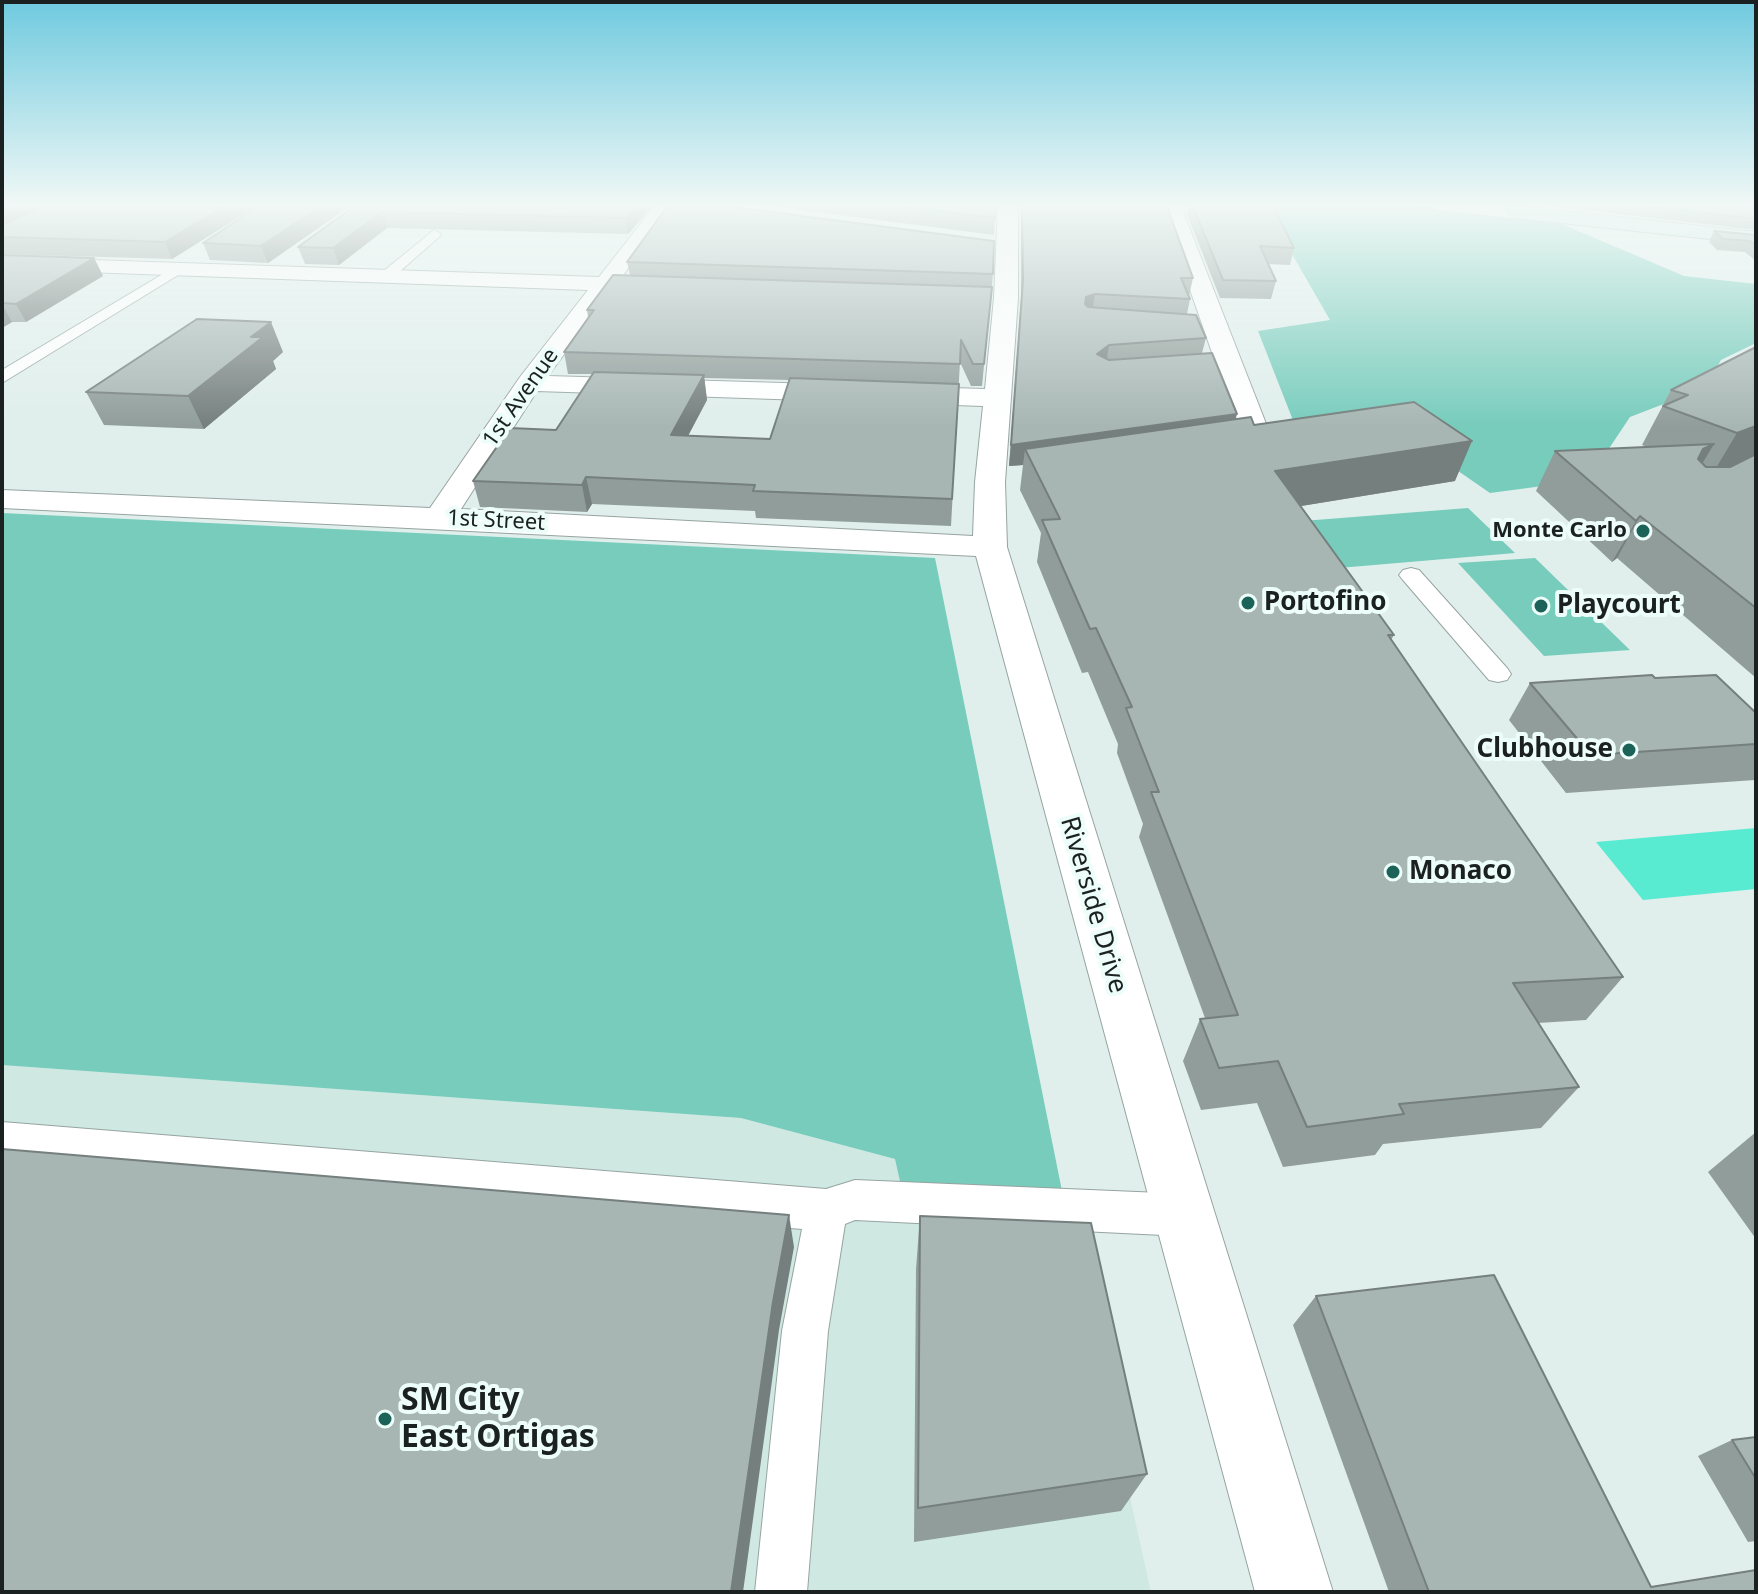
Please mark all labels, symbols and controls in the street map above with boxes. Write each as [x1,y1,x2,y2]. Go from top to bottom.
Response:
street label: 1st Avenue [477,344,565,452]
street label: 1st Street [446,505,546,537]
place label: Monte Carlo [1492,518,1627,544]
marker: Monte Carlo [1634,522,1652,540]
place label: Portofino [1264,587,1387,619]
place label: Playcourt [1557,590,1681,622]
marker: Portofino [1239,594,1257,612]
marker: Playcourt [1532,597,1550,615]
place label: Clubhouse [1477,734,1613,766]
marker: Clubhouse [1620,741,1638,759]
street label: Riverside Drive [1053,813,1133,997]
place label: Monaco [1409,856,1512,888]
marker: Monaco [1384,863,1402,881]
place label: SM City East Ortigas [401,1382,595,1457]
marker: SM City East Ortigas [376,1410,394,1428]

